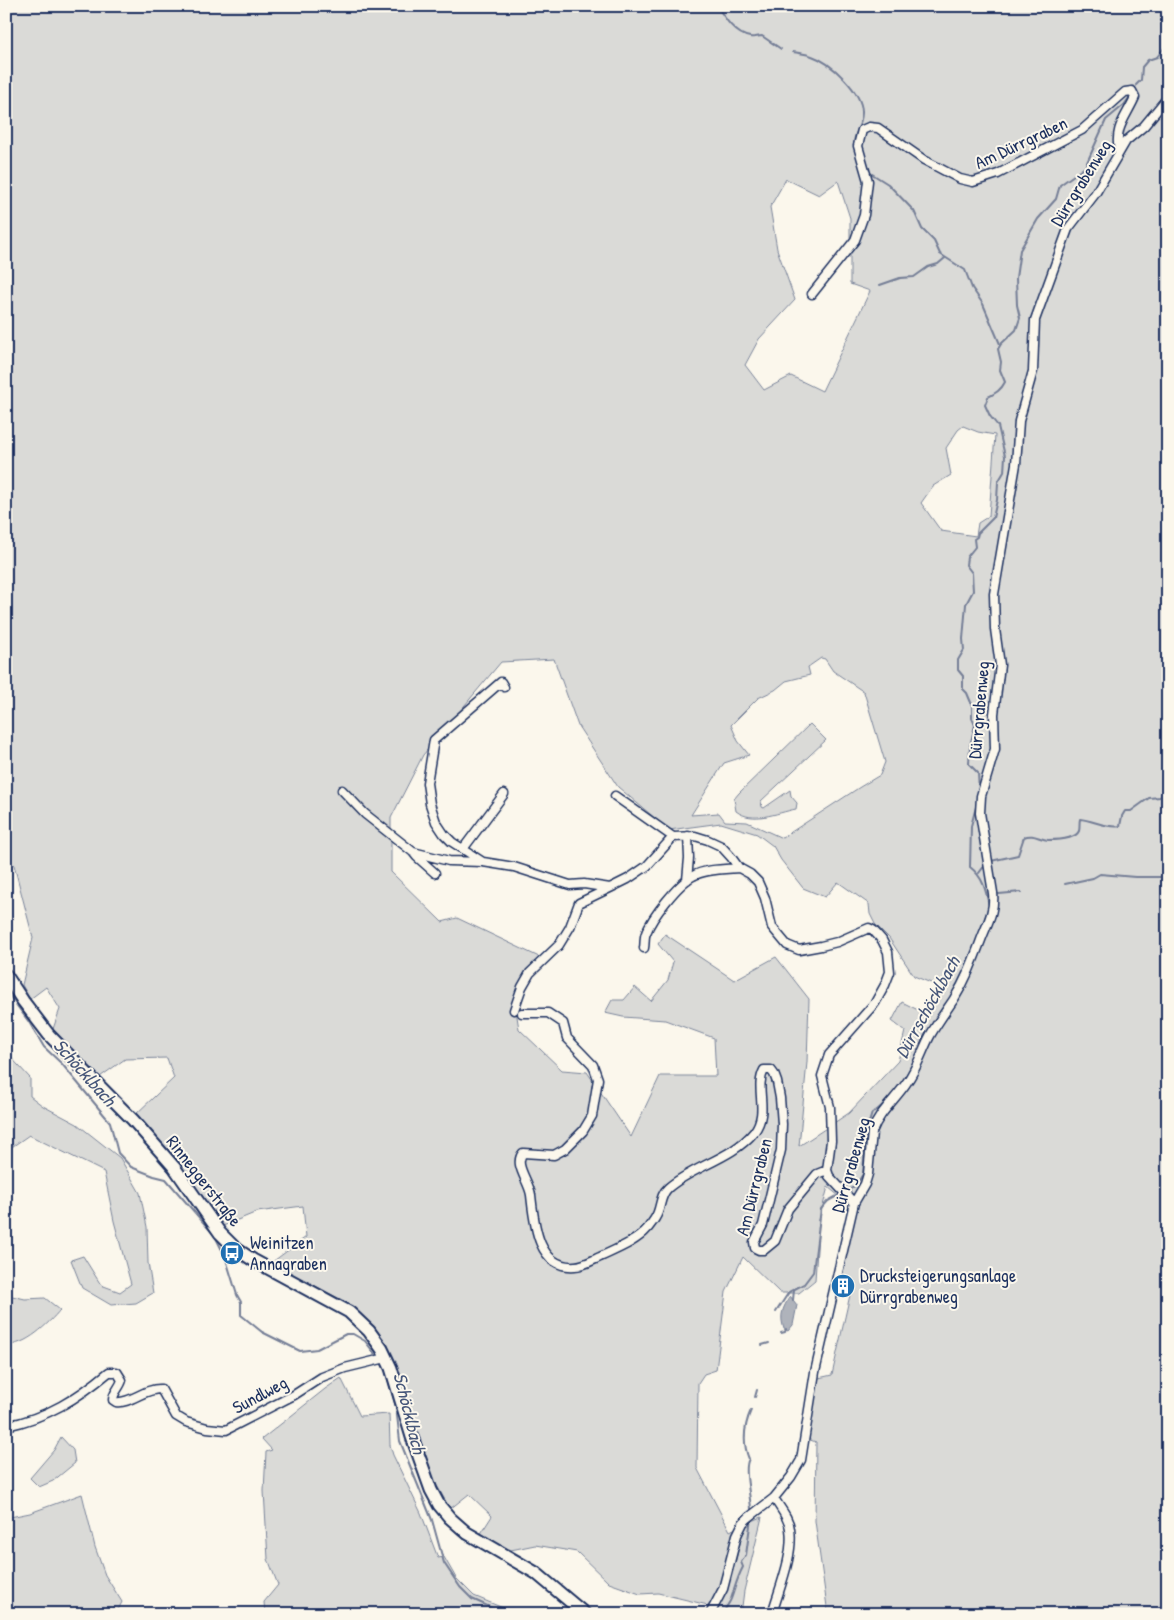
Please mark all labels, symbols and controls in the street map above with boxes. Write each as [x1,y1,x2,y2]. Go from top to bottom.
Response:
street label: Am Dürrgraben [970,110,1071,175]
street label: Dürrgrabenweg [1044,135,1117,231]
street label: Dürrgrabenweg [962,660,995,760]
water label: Dürrschöcklbach [888,950,967,1063]
water label: Schöcklbach [48,1033,124,1113]
street label: Dürrgrabenweg [825,1114,876,1215]
street label: Rinneggerstraße [161,1130,248,1232]
street label: Am Dürrgraben [729,1136,778,1238]
place label: Weinitzen Annagraben [250,1230,327,1276]
bus stop icon: Weinitzen Annagraben [219,1240,245,1266]
place label: Drucksteigerungsanlage Dürrgrabenweg [860,1263,1016,1309]
building icon: Drucksteigerungsanlage Dürrgrabenweg [830,1273,856,1299]
street label: Sundlweg [228,1370,292,1419]
water label: Schöcklbach [387,1370,433,1458]

